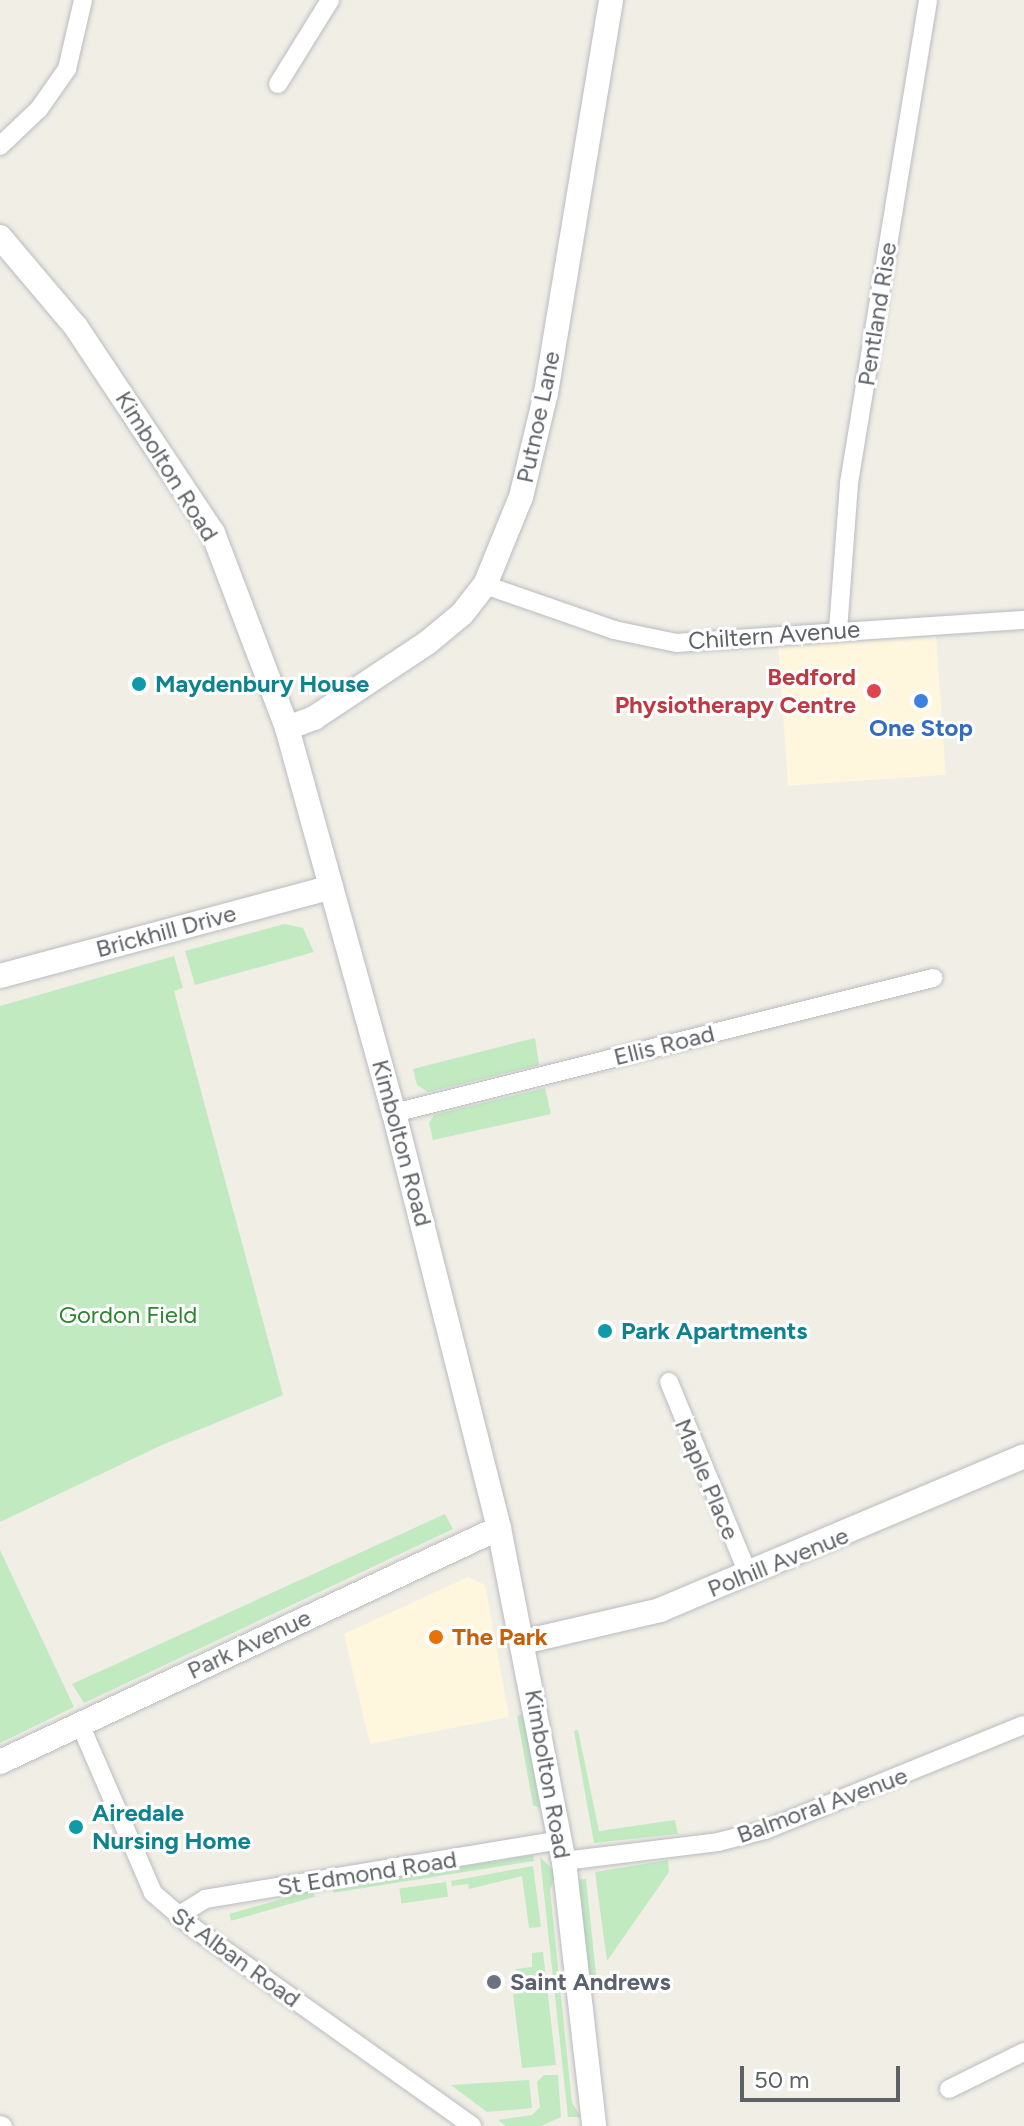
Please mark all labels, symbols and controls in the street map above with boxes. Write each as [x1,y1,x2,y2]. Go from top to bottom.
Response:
street label: Pentland Rise [851,240,903,388]
street label: Putnoe Lane [510,349,566,485]
street label: Kimbolton Road [109,386,225,546]
street label: Chiltern Avenue [687,615,861,655]
place label: Bedford Physiotherapy Centre [615,663,856,719]
place label: Maydenbury House [155,670,369,698]
marker: Maydenbury House [130,675,148,693]
marker: Bedford Physiotherapy Centre [863,680,885,702]
marker: One Stop [912,692,930,710]
place label: One Stop [869,714,973,742]
street label: Brickhill Drive [93,898,239,964]
street label: Ellis Road [611,1019,717,1071]
street label: Kimbolton Road [366,1056,438,1230]
park label: Gordon Field [59,1301,197,1329]
place label: Park Apartments [621,1317,808,1345]
marker: Park Apartments [596,1322,614,1340]
street label: Maple Place [669,1414,745,1544]
street label: Polhill Avenue [703,1521,853,1603]
street label: Park Avenue [183,1603,315,1685]
place label: The Park [452,1623,548,1651]
marker: The Park [427,1628,445,1646]
street label: Kimbolton Road [519,1687,577,1861]
street label: Balmoral Avenue [733,1761,911,1849]
place label: Airedale Nursing Home [92,1799,251,1855]
marker: Airedale Nursing Home [67,1818,85,1836]
street label: St Edmond Road [275,1845,459,1901]
street label: St Alban Road [166,1901,306,2013]
place label: Saint Andrews [510,1968,671,1996]
marker: Saint Andrews [485,1973,503,1991]
scale bar [744,2050,904,2100]
text: 50 m [754,2065,810,2094]

